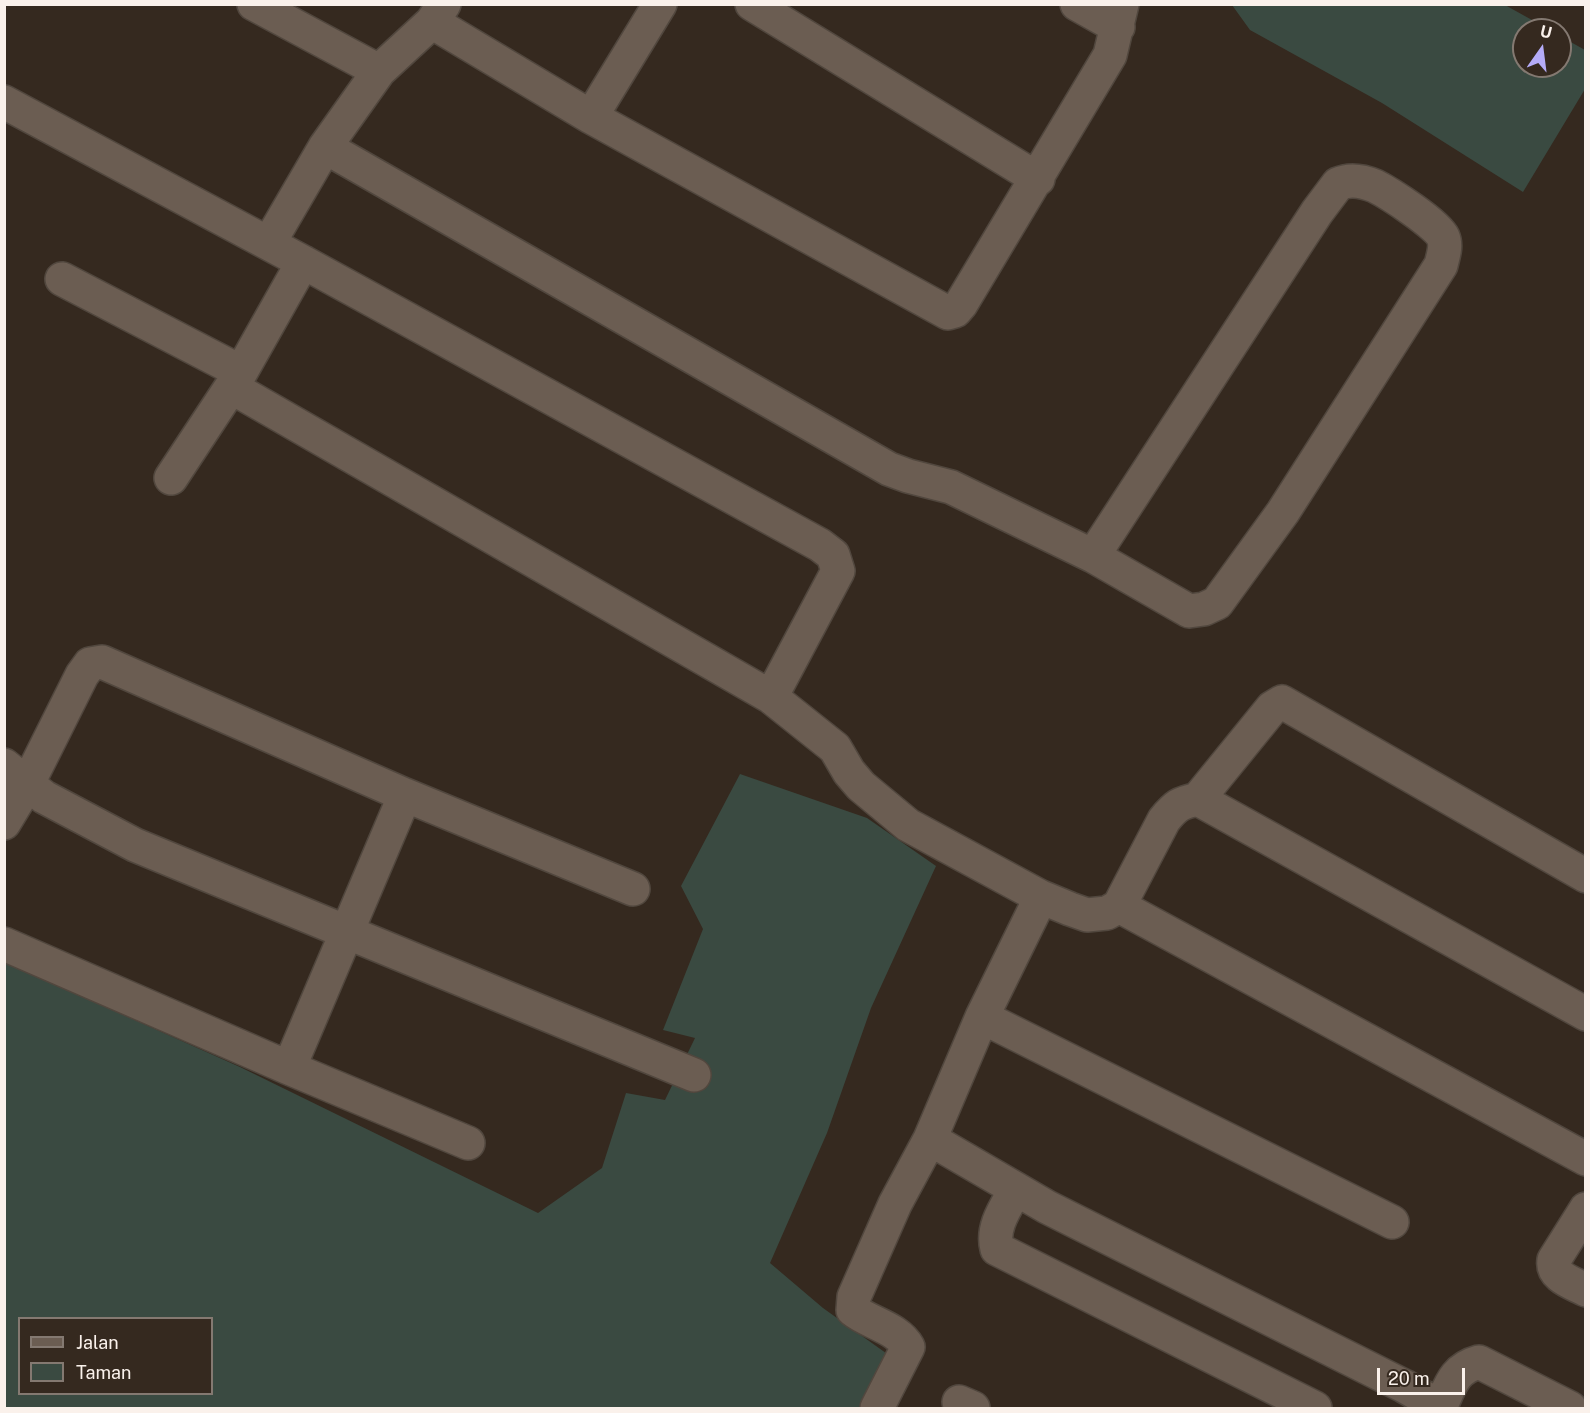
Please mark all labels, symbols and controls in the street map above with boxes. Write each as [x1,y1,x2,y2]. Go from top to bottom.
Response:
north arrow [1512,18,1572,78]
text: U [1538,21,1554,43]
legend [18,1317,213,1395]
text: Jalan [76,1332,119,1353]
scale bar [1380,1356,1468,1394]
text: Taman [76,1362,131,1383]
text: 20 m [1388,1368,1430,1389]

